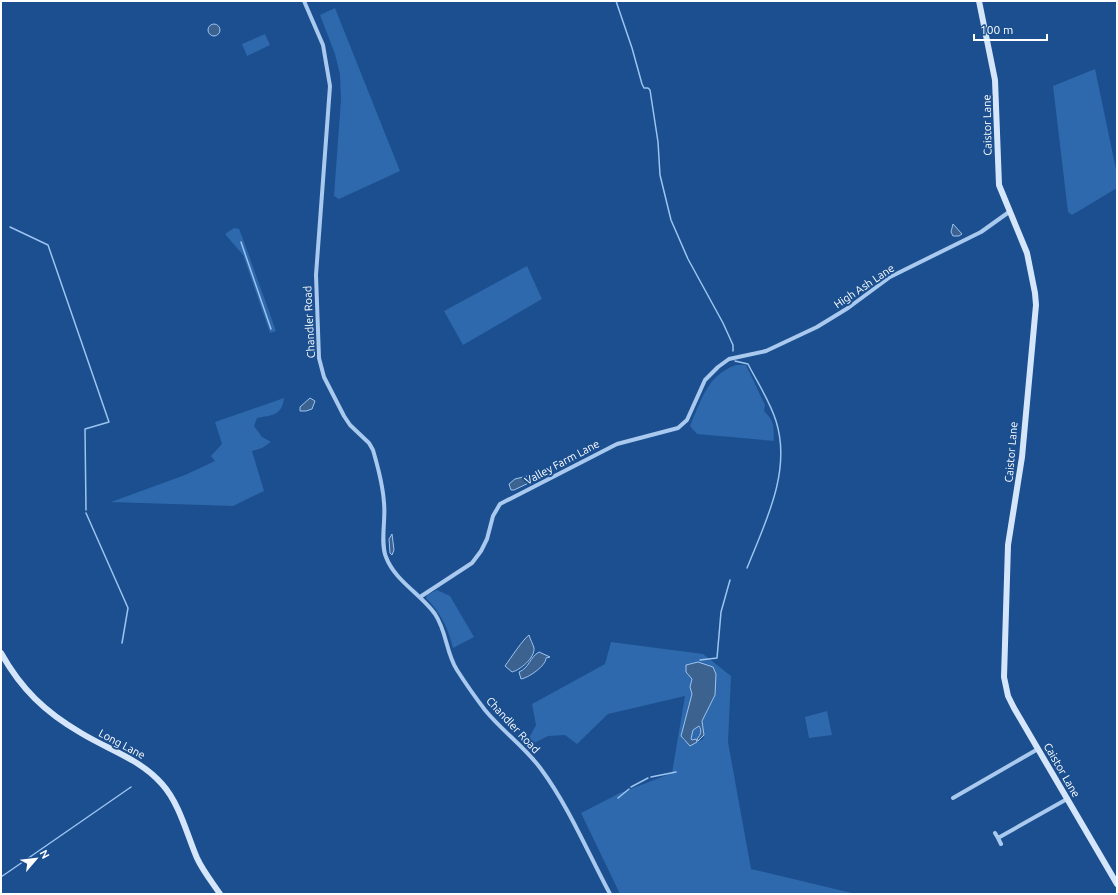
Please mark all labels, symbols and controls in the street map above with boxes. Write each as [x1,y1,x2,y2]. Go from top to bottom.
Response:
scale bar [974,16,1047,42]
text: 100 m [980,23,1013,36]
street label: Caistor Lane [980,94,994,156]
street label: High Ash Lane [832,261,896,311]
street label: Chandler Road [301,286,317,358]
street label: Caistor Lane [1002,421,1020,483]
street label: Valley Farm Lane [523,437,601,487]
street label: Chandler Road [484,694,542,756]
street label: Long Lane [97,727,147,761]
street label: Caistor Lane [1042,741,1082,799]
north arrow [16,839,56,879]
text: N [38,848,52,861]

